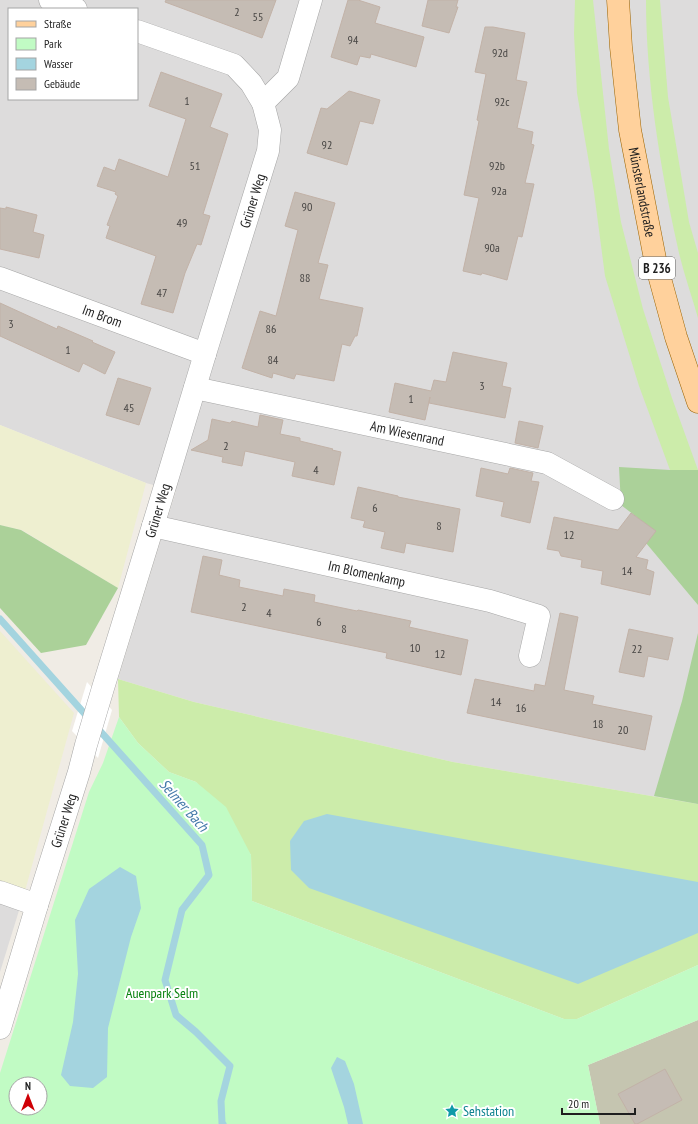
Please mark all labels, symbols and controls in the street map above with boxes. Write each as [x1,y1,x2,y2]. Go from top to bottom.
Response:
house number: 2 [234,4,240,19]
legend [8,8,138,100]
house number: 55 [253,9,263,24]
text: Straße [44,16,71,31]
house number: 94 [348,32,359,47]
text: Park [44,36,62,51]
house number: 92d [492,45,508,60]
text: Wasser [44,56,74,71]
text: Gebäude [44,76,80,91]
house number: 1 [184,93,190,108]
house number: 92c [494,94,510,109]
house number: 92 [322,137,332,152]
street label: Münsterlandstraße [625,146,660,239]
house number: 51 [190,158,200,173]
house number: 92b [489,158,505,173]
street label: Grüner Weg [236,171,269,230]
house number: 92a [491,183,507,198]
house number: 90 [302,199,312,214]
house number: 49 [177,215,187,230]
house number: 90a [484,240,500,255]
road number: B 236 [639,257,675,279]
house number: 88 [300,270,310,285]
house number: 47 [157,285,167,300]
street label: Im Brom [80,300,125,331]
house number: 3 [8,316,14,331]
house number: 86 [266,321,276,336]
house number: 1 [65,342,71,357]
house number: 84 [268,352,279,367]
house number: 3 [479,378,485,393]
house number: 1 [408,391,414,406]
house number: 45 [124,400,134,415]
street label: Am Wiesenrand [369,417,446,450]
house number: 2 [223,438,229,453]
house number: 4 [313,462,319,477]
street label: Grüner Weg [141,481,174,540]
house number: 6 [372,500,378,515]
house number: 8 [436,518,442,533]
house number: 12 [564,527,574,542]
street label: Im Blomenkamp [326,556,407,591]
house number: 14 [622,563,633,578]
house number: 2 [241,599,247,614]
house number: 4 [266,605,272,620]
house number: 6 [316,614,322,629]
house number: 8 [341,621,347,636]
house number: 10 [410,640,420,655]
house number: 22 [632,641,642,656]
house number: 12 [435,646,445,661]
house number: 14 [491,694,502,709]
house number: 16 [516,700,526,715]
house number: 18 [593,716,603,731]
house number: 20 [618,722,628,737]
water label: Selmer Bach [155,775,214,836]
street label: Grüner Weg [47,791,81,850]
park label: Auenpark Selm [126,984,198,1002]
north arrow [8,1076,48,1116]
text: N [25,1079,31,1093]
scale bar [562,1090,635,1116]
text: 20 m [568,1096,589,1111]
place label: Sehstation [463,1102,514,1120]
place icon: Sehstation [444,1103,460,1119]

